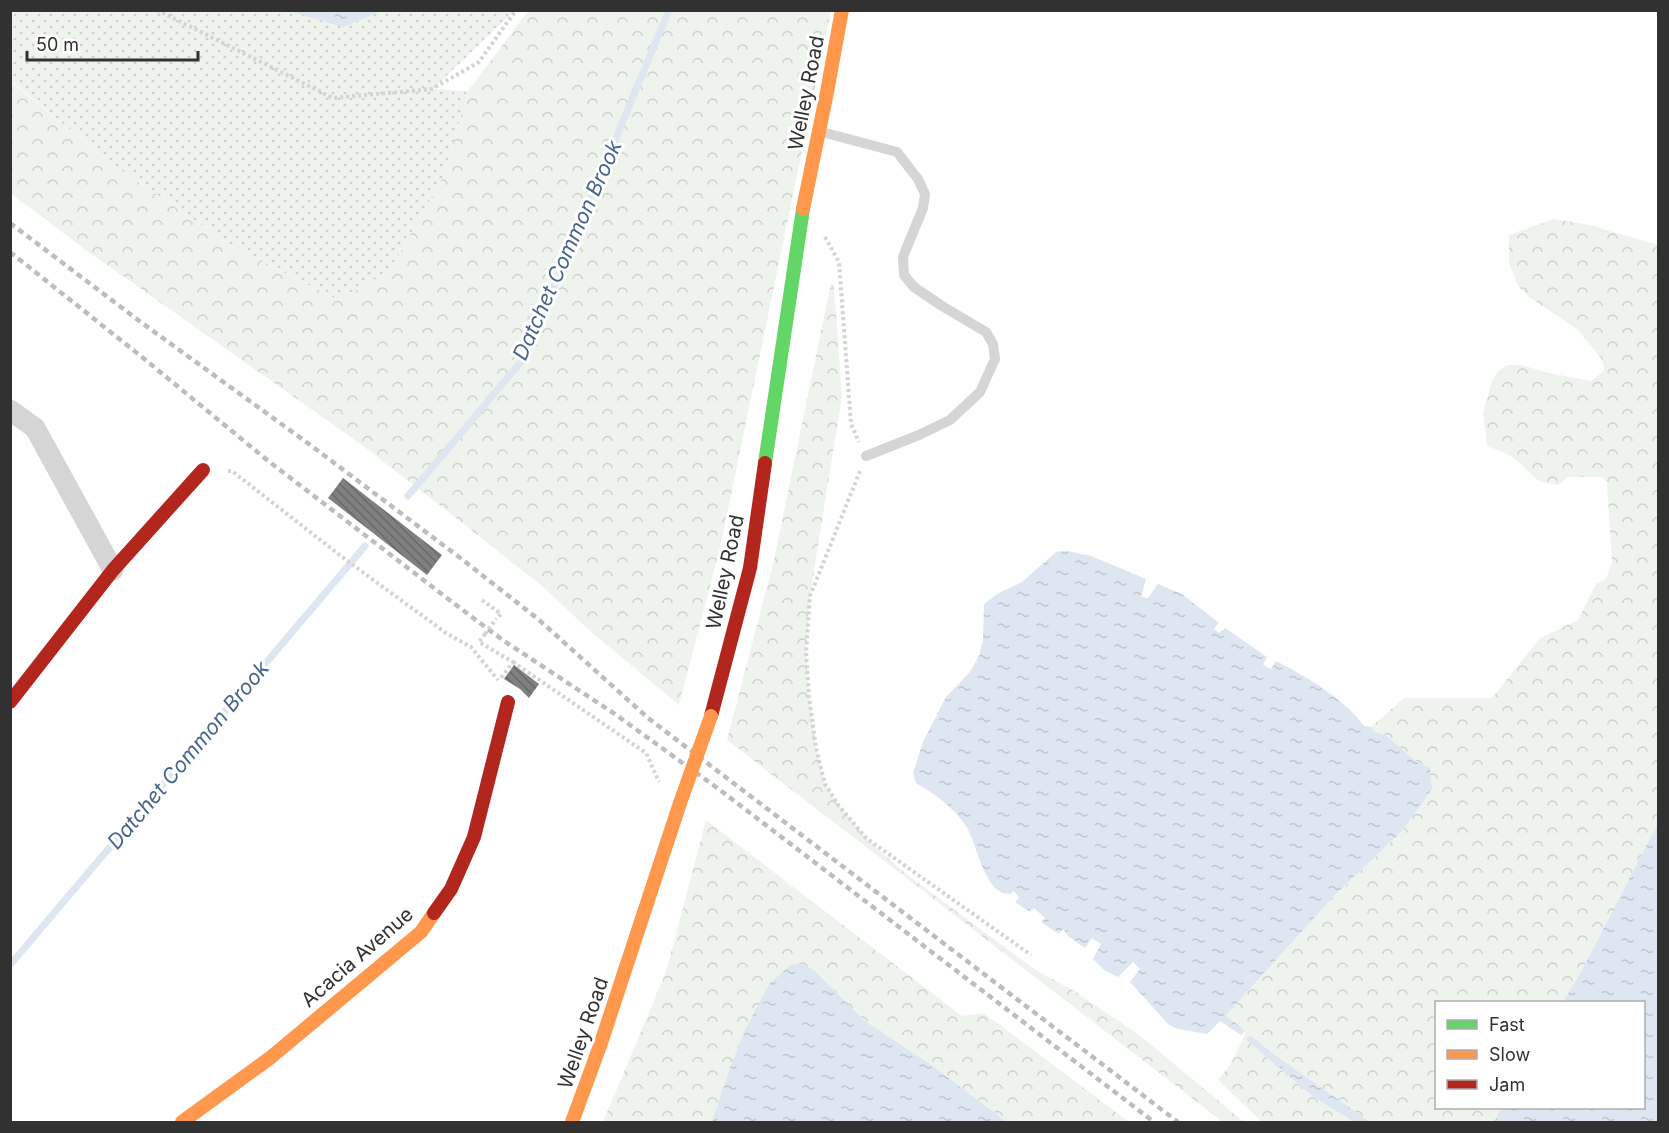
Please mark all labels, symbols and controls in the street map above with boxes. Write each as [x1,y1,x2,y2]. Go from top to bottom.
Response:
scale bar [27,24,198,62]
text: 50 m [36,34,79,55]
street label: Welley Road [783,34,829,152]
water label: Datchet Common Brook [507,136,627,364]
street label: Welley Road [701,513,749,631]
water label: Datchet Common Brook [102,656,274,854]
street label: Acacia Avenue [296,902,418,1012]
street label: Welley Road [553,974,613,1092]
legend [1435,1001,1645,1109]
text: Fast [1489,1014,1525,1035]
text: Slow [1489,1044,1530,1065]
text: Jam [1489,1074,1525,1095]

